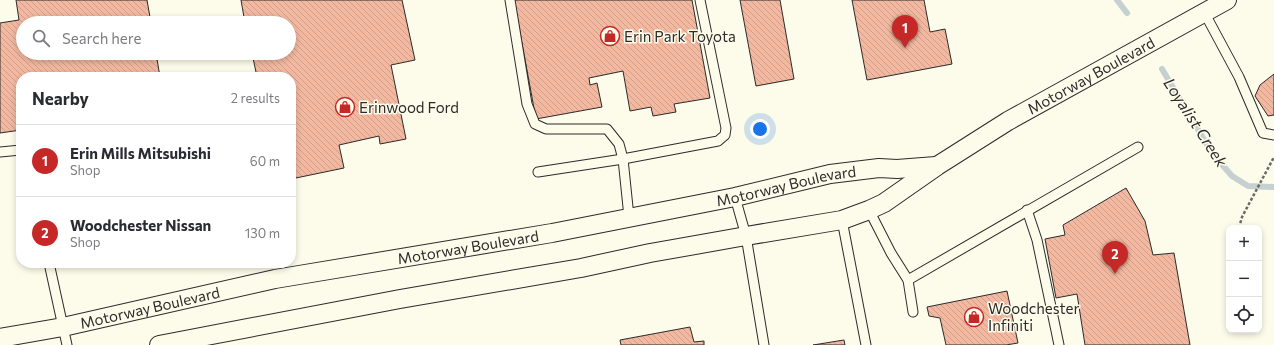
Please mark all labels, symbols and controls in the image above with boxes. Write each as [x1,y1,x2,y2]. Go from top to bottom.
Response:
pin: 1 [892,15,918,48]
search box [16,16,296,60]
shop icon: Erin Park Toyota [599,25,621,47]
icon: search [30,27,52,49]
place label: Erin Park Toyota [624,27,736,45]
text: Search here [62,29,141,47]
street label: Motorway Boulevard [1024,33,1158,118]
water label: Loyalist Creek [1160,74,1232,170]
text: Nearby [32,88,89,109]
text: 2 results [231,90,280,106]
shop icon: Erinwood Ford [334,96,356,118]
place label: Erinwood Ford [359,98,459,116]
your location [750,119,770,139]
text: Erin Mills Mitsubishi [70,144,211,162]
text: 1 [42,153,48,169]
text: 60 m [250,153,280,169]
text: Shop [70,162,101,178]
street label: Motorway Boulevard [715,162,857,210]
text: Woodchester Nissan [70,216,211,234]
text: 2 [41,225,49,241]
text: 130 m [245,225,280,241]
map controls [1226,225,1262,333]
button: + [1226,225,1262,261]
street label: Motorway Boulevard [396,226,540,268]
text: Shop [70,234,101,250]
pin: 2 [1102,241,1128,274]
button: − [1226,261,1262,297]
street label: Motorway Boulevard [78,283,221,332]
button: locate [1226,297,1262,333]
place label: Woodchester Infiniti [988,299,1080,334]
shop icon: Woodchester Infiniti [963,306,985,328]

